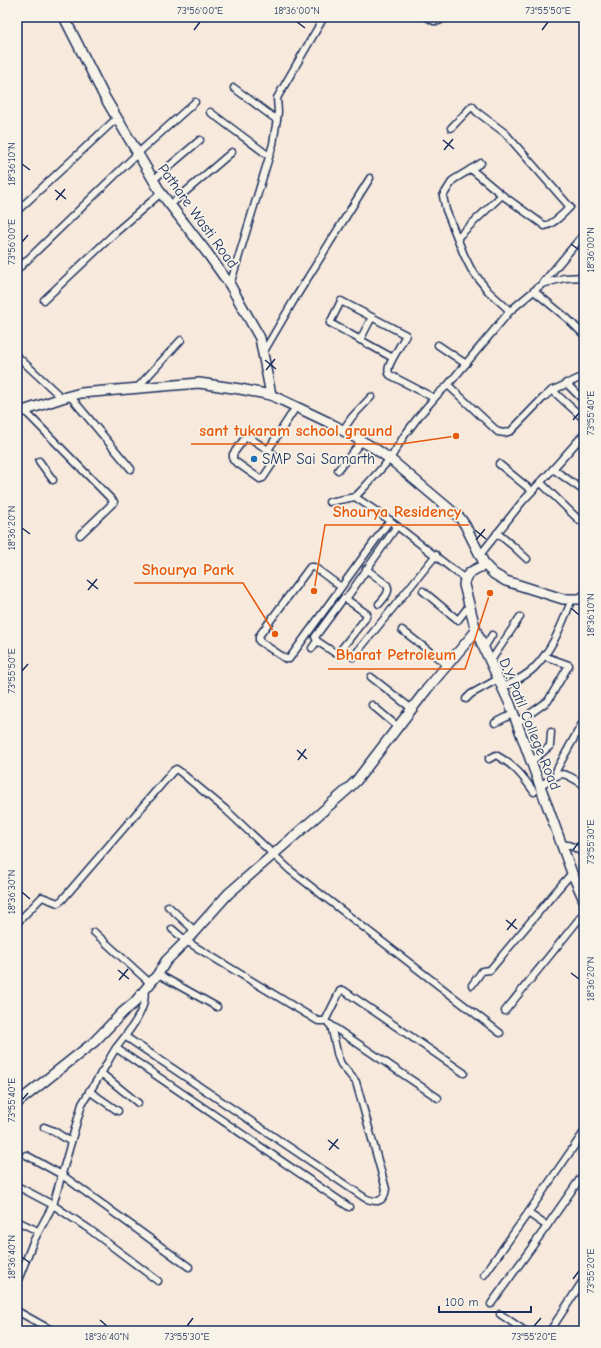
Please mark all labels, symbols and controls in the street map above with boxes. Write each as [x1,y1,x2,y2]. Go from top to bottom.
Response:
text: 73°56'00"E [177,5,223,17]
text: 18°36'00"N [274,5,320,17]
text: 73°55'50"E [525,5,571,17]
text: 18°36'10"N [6,142,18,186]
street label: Pathare Wasti Road [154,160,242,272]
text: 73°56'00"E [6,219,18,265]
text: 18°36'00"N [585,227,597,273]
text: 73°55'40"E [585,391,597,435]
callout: sant tukaram school graund [191,416,401,444]
text: sant tukaram school graund [199,422,393,440]
place label: SMP Sai Samarth [262,450,375,468]
marker: SMP Sai Samarth [249,454,259,464]
callout: Shourya Residency [325,497,469,525]
text: Shourya Residency [333,503,462,521]
text: 18°36'20"N [6,506,18,550]
callout: Shourya Park [134,555,243,583]
text: Shourya Park [142,561,234,579]
text: 18°36'10"N [585,593,597,637]
callout: Bharat Petroleum [328,641,465,669]
text: Bharat Petroleum [336,646,456,664]
text: 73°55'50"E [6,648,18,694]
street label: D.Y. Patil College Road [495,655,565,793]
text: 73°55'30"E [585,820,597,865]
text: 18°36'30"N [6,870,18,914]
text: 18°36'20"N [585,957,597,1001]
text: 73°55'40"E [6,1078,18,1122]
text: 18°36'40"N [6,1235,18,1279]
text: 73°55'20"E [585,1248,597,1294]
scale bar [439,1288,531,1314]
text: 100 m [445,1295,478,1309]
text: 18°36'40"N [85,1331,129,1343]
text: 73°55'30"E [165,1331,210,1343]
text: 73°55'20"E [511,1331,557,1343]

